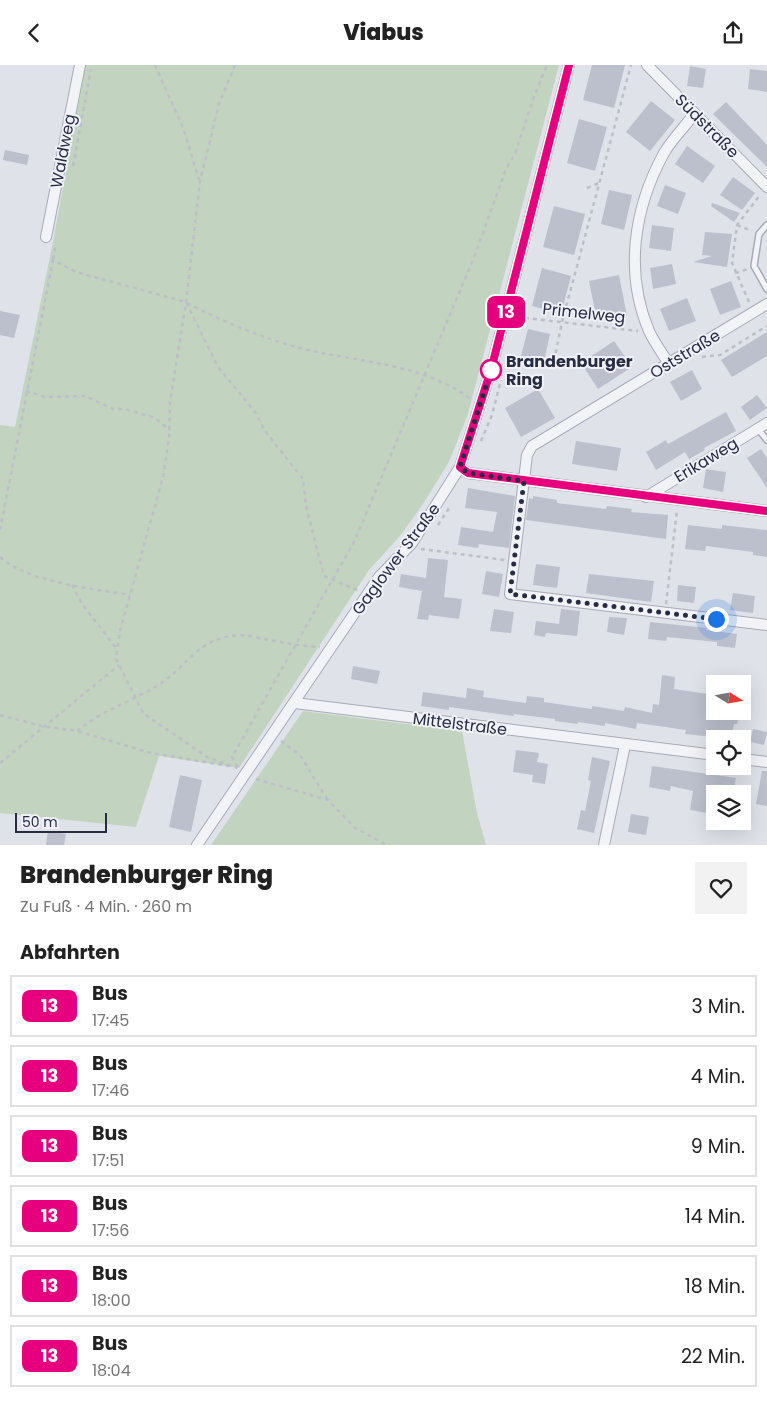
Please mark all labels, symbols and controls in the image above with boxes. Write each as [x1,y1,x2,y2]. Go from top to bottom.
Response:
text: Viabus [343,17,424,48]
icon: back [20,19,48,47]
icon: share [719,19,747,47]
street label: Südstraße [670,89,744,163]
street label: Waldweg [45,112,81,190]
line badge: 13 [484,296,528,328]
street label: Primelweg [541,297,627,329]
text: 13 [497,299,515,324]
street label: Oststraße [645,324,725,384]
place label: Brandenburger Ring [506,350,633,391]
marker: Brandenburger Ring [480,359,502,381]
street label: Erikaweg [670,432,742,488]
street label: Gaglower Straße [346,498,446,620]
your location [704,607,729,632]
north arrow [706,675,751,720]
map controls [706,675,751,830]
street label: Mittelstraße [411,707,509,741]
button: locate [706,730,751,775]
button: layers [706,785,751,830]
scale bar [15,810,108,833]
text: 50 m [22,812,58,832]
text: Brandenburger Ring [20,858,273,891]
button: heart [695,862,747,914]
text: Zu Fuß · 4 Min. · 260 m [20,895,192,918]
text: Abfahrten [20,939,120,966]
text: Bus [92,980,128,1007]
text: 13 [41,993,58,1018]
text: 3 Min. [692,993,745,1020]
text: 17:45 [92,1009,129,1032]
text: Bus [92,1050,128,1077]
text: 13 [41,1063,58,1088]
text: 4 Min. [691,1063,745,1090]
text: 17:46 [92,1079,130,1102]
text: Bus [92,1120,128,1147]
text: 13 [41,1133,58,1158]
text: 9 Min. [691,1133,745,1160]
text: 17:51 [92,1149,124,1172]
text: Bus [92,1190,128,1217]
text: 13 [41,1203,58,1228]
text: 14 Min. [685,1203,745,1230]
text: 17:56 [92,1219,129,1242]
text: Bus [92,1260,128,1287]
text: 13 [41,1273,58,1298]
text: 18 Min. [685,1273,745,1300]
text: 18:00 [92,1289,131,1312]
text: Bus [92,1330,128,1357]
text: 13 [41,1343,58,1368]
text: 22 Min. [681,1343,745,1370]
text: 18:04 [92,1359,131,1382]

